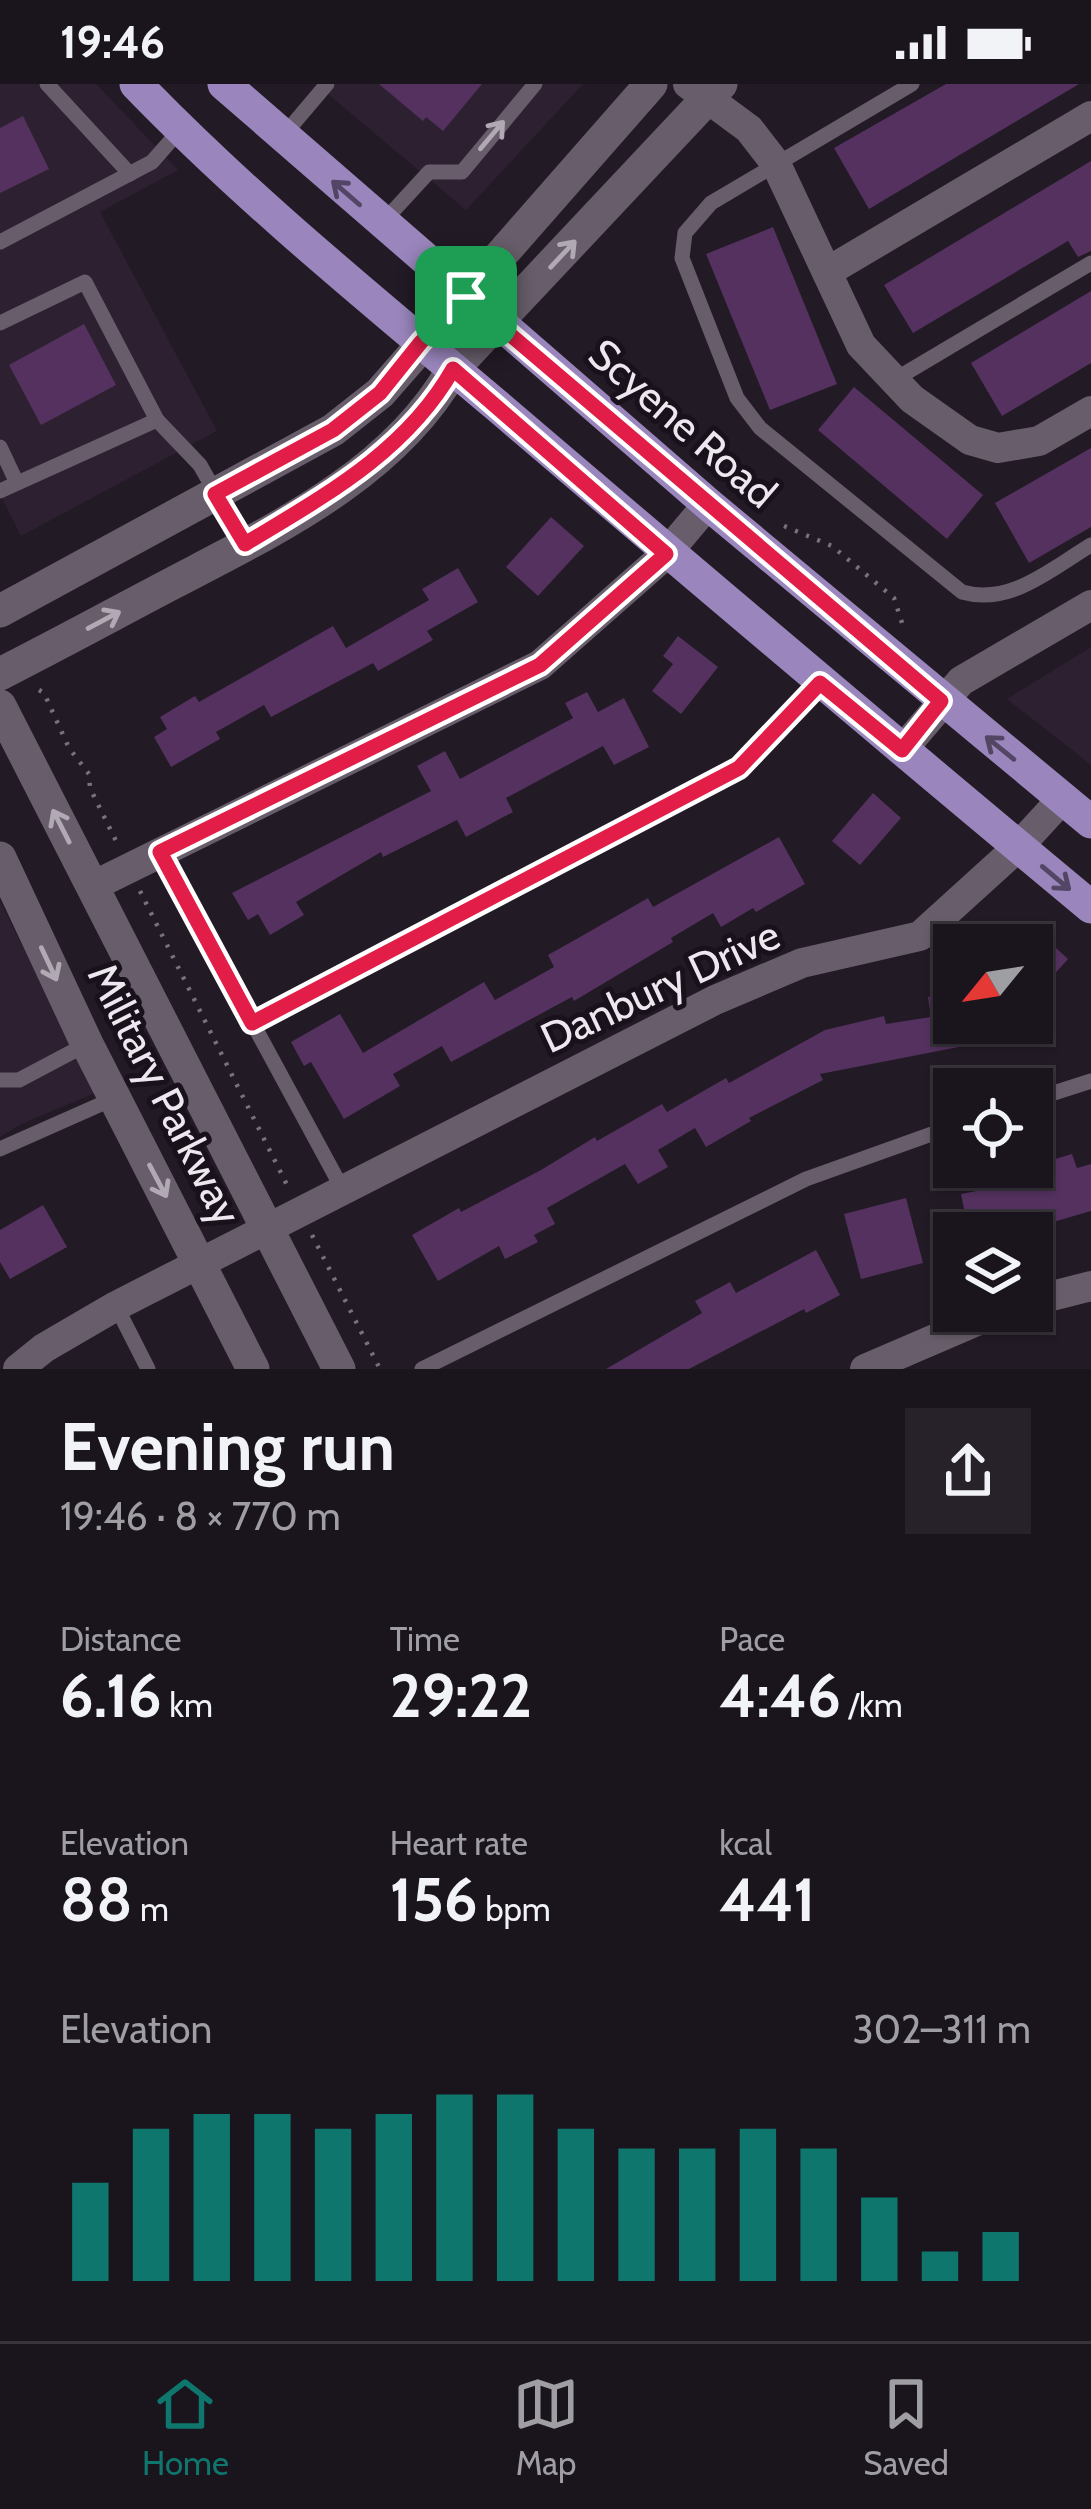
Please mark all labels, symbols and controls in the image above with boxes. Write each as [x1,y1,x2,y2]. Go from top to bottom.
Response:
text: 19:46 [60,15,165,69]
one-way arrow [479,120,505,152]
one-way arrow [331,180,362,207]
one-way arrow [549,240,576,270]
pin [415,246,517,348]
icon: arrive [433,264,499,330]
street label: Scyene Road [579,327,787,519]
one-way arrow [85,607,121,630]
one-way arrow [985,735,1017,762]
one-way arrow [49,808,72,844]
one-way arrow [1040,864,1071,892]
street label: Danbury Drive [532,908,788,1064]
north arrow [933,924,1053,1044]
map controls [933,924,1053,1332]
one-way arrow [39,945,61,981]
street label: Military Parkway [77,955,253,1233]
button: locate [933,1068,1053,1188]
one-way arrow [147,1163,170,1198]
button: layers [933,1212,1053,1332]
text: Evening run [60,1406,395,1487]
button: share [905,1408,1031,1534]
text: 19:46 · 8 × 770 m [60,1492,341,1540]
text: Distance [60,1619,181,1659]
text: Time [390,1619,460,1659]
text: Pace [719,1619,785,1659]
text: 6.16 [60,1659,162,1732]
text: 29:22 [390,1659,532,1732]
text: 4:46 [719,1659,841,1732]
text: km [162,1685,213,1725]
text: /km [841,1685,903,1725]
text: Elevation [60,1823,189,1863]
text: Heart rate [390,1823,528,1863]
text: kcal [719,1823,772,1863]
text: 88 [60,1863,132,1936]
text: 156 [390,1863,478,1936]
text: 441 [719,1863,816,1936]
text: m [132,1889,169,1929]
text: bpm [478,1889,551,1929]
text: Elevation [60,2005,212,2053]
text: 302–311 m [853,2005,1031,2053]
tab: Home [142,2371,229,2483]
tab: Map [513,2371,579,2483]
tab: Saved [863,2371,949,2483]

